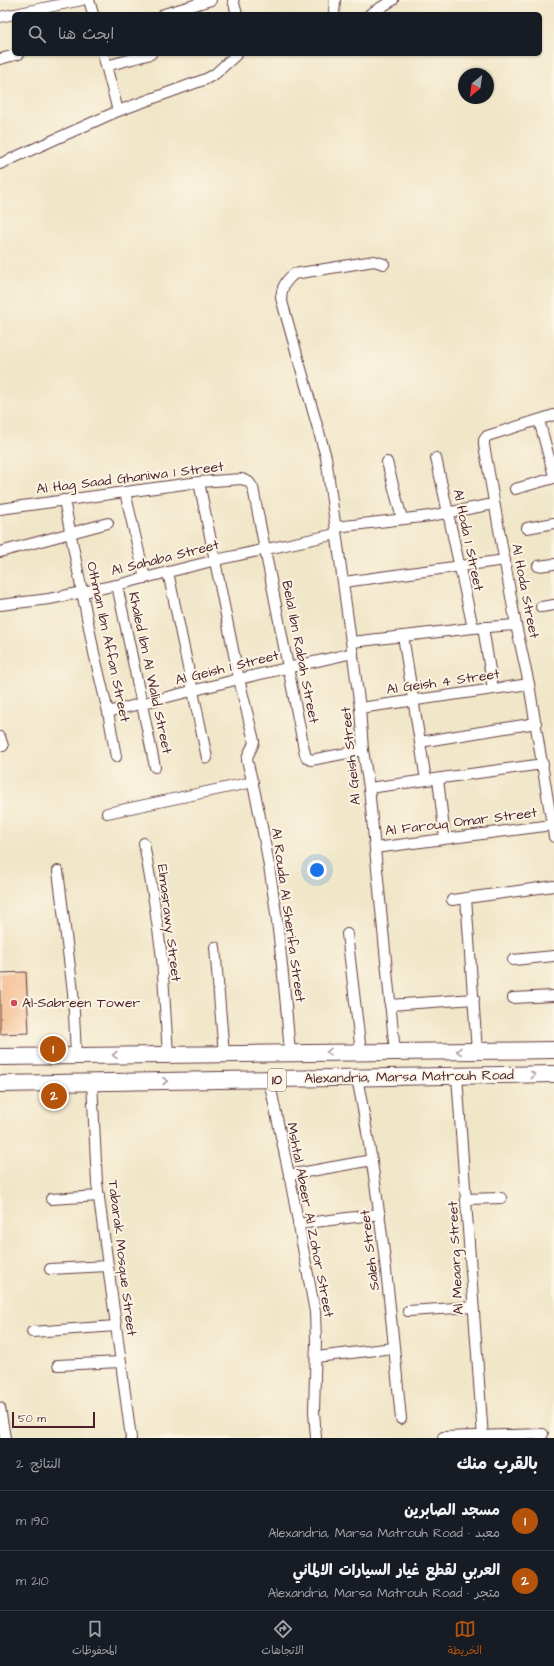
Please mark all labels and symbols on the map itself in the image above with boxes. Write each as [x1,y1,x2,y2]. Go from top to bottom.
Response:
north arrow [458,68,494,104]
street label: Al Hag Saad Ghaniwa 1 Street [35,457,225,499]
street label: Al Hoda 1 Street [447,487,489,593]
street label: Al Sahaba Street [109,535,221,581]
street label: Al Hoda Street [506,542,544,640]
street label: Othman Ibn Affan Street [81,560,135,724]
street label: Belal Ibn Rabah Street [276,579,324,725]
street label: Khaled Ibn Al Walid Street [123,590,177,756]
street label: Al Geish 1 Street [173,645,281,691]
street label: Al Geish 4 Street [385,664,501,700]
street label: Al Geish Street [336,705,366,806]
street label: Al Farouq Omar Street [384,803,538,841]
street label: Al Rouda Al Sherifa Street [266,826,310,1004]
your location [307,860,327,880]
street label: Elmasrawy Street [152,863,186,983]
place label: Al-Sabreen Tower [22,993,140,1013]
marker: Al-Sabreen Tower [9,998,19,1008]
pin: 1 [40,1034,66,1064]
one-way arrow [456,1047,462,1055]
one-way arrow [326,1048,332,1056]
one-way arrow [112,1051,118,1060]
street label: Alexandria, Marsa Matrouh Road [304,1065,514,1089]
road number: 10 [268,1069,286,1091]
one-way arrow [530,1071,536,1079]
one-way arrow [162,1077,168,1085]
pin: 2 [41,1081,67,1111]
street label: Mshtal Abeer Al Zohor Street [281,1121,339,1320]
street label: Tabarak Mosque Street [103,1179,142,1337]
street label: Al Meaarg Street [443,1200,469,1315]
street label: Saleh Street [355,1208,385,1292]
scale bar [12,1410,95,1429]

